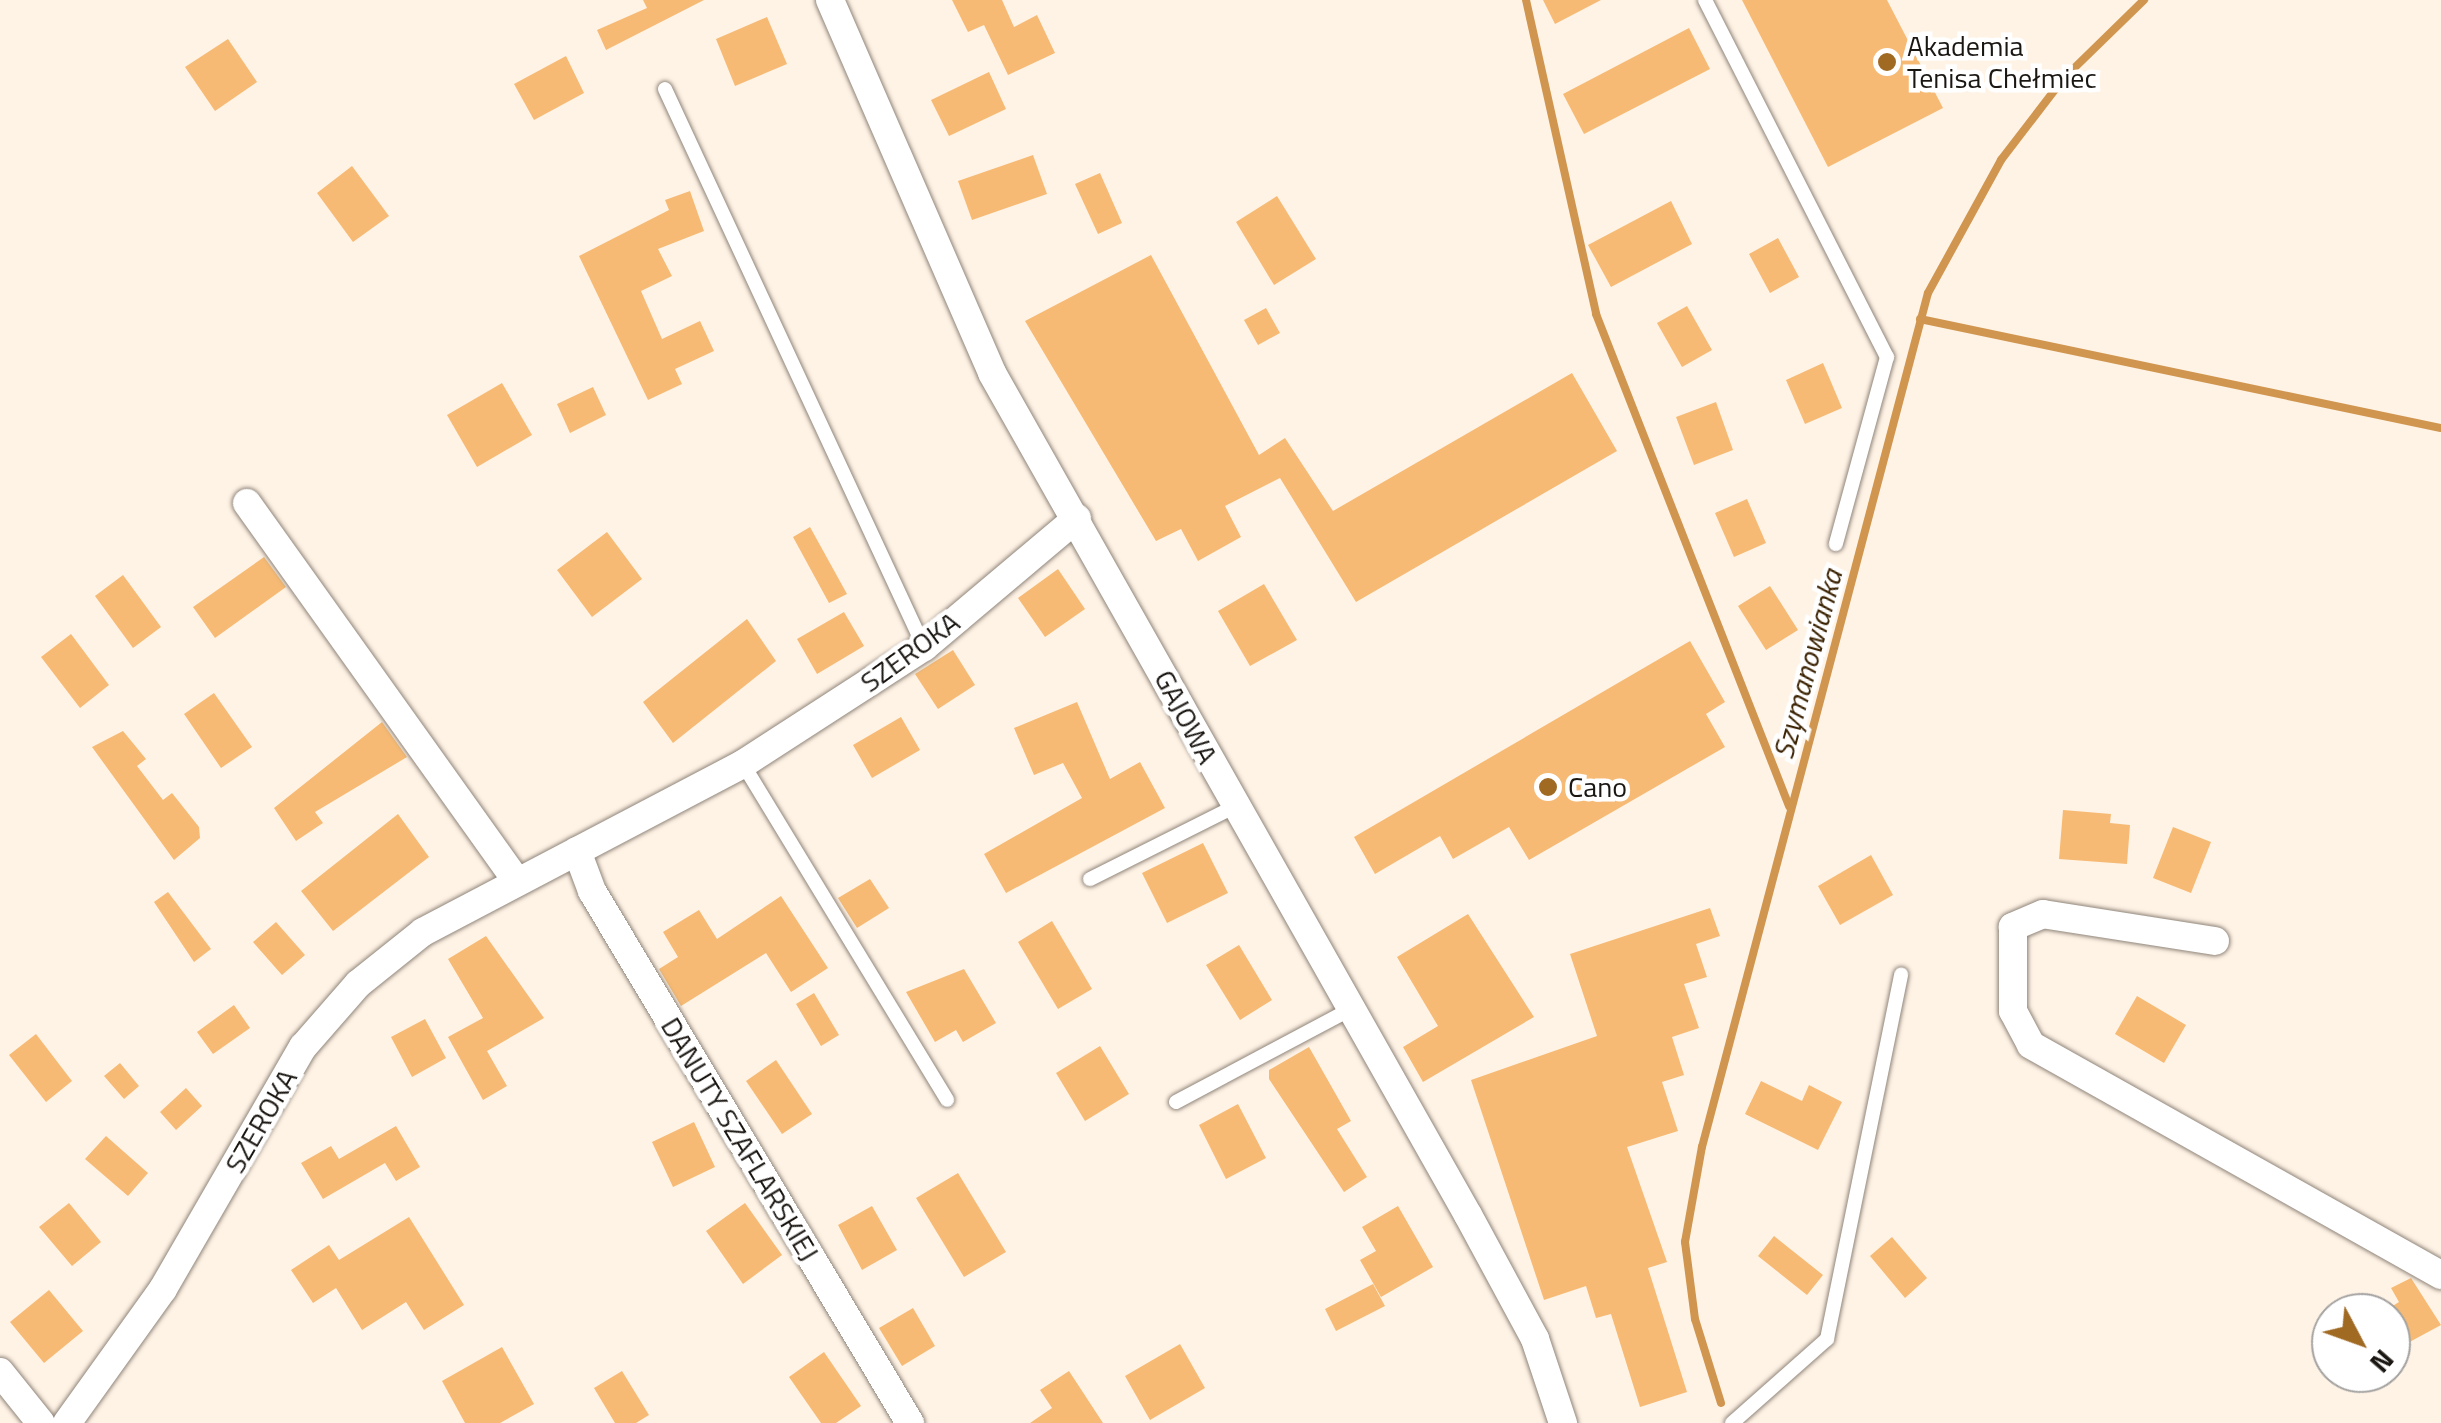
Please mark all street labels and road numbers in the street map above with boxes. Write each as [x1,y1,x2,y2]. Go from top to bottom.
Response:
street label: SZEROKA [854,605,966,699]
street label: GAJOWA [1147,664,1225,770]
street label: DANUTY SZAFLARSKIEJ [654,1011,826,1267]
street label: SZEROKA [218,1063,304,1179]

